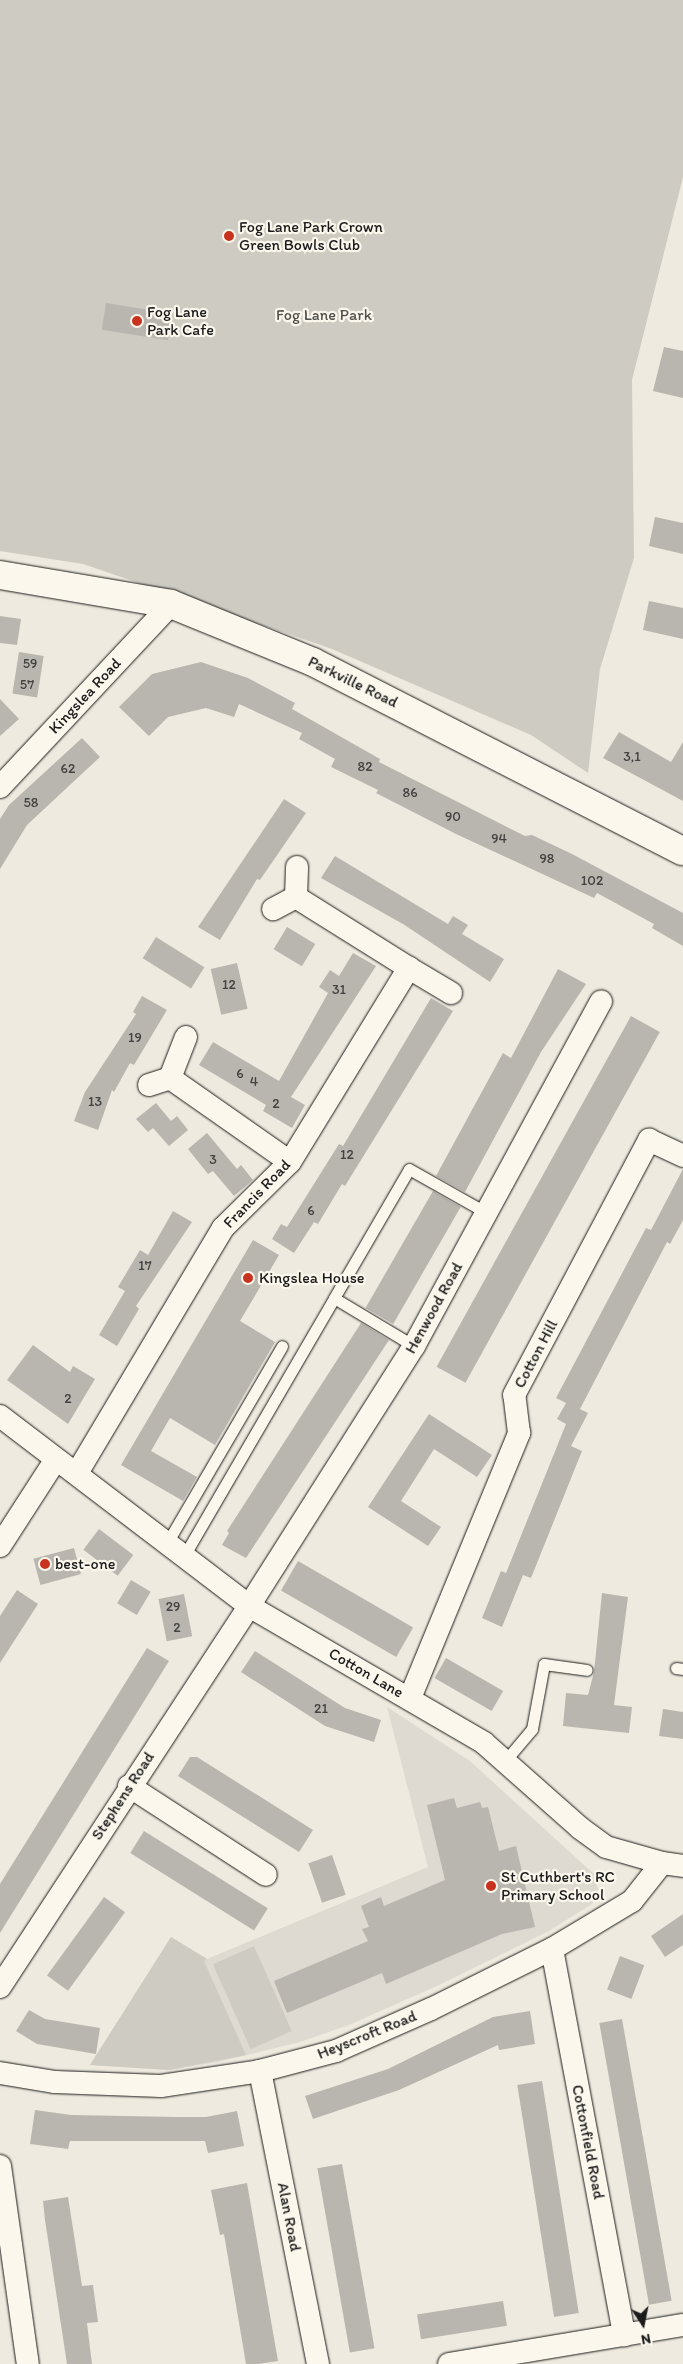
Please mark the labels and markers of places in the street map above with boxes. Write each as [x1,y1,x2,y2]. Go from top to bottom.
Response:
place label: Fog Lane Park Crown Green Bowls Club [239,217,383,255]
marker: Fog Lane Park Crown Green Bowls Club [223,230,235,242]
place label: Fog Lane Park Cafe [147,302,214,340]
marker: Fog Lane Park Cafe [131,315,143,327]
place label: Kingslea House [259,1268,365,1288]
marker: Kingslea House [241,1271,255,1285]
place label: best-one [55,1554,115,1574]
marker: best-one [39,1558,51,1570]
place label: St Cuthbert's RC Primary School [501,1867,615,1905]
marker: St Cuthbert's RC Primary School [485,1880,497,1892]

